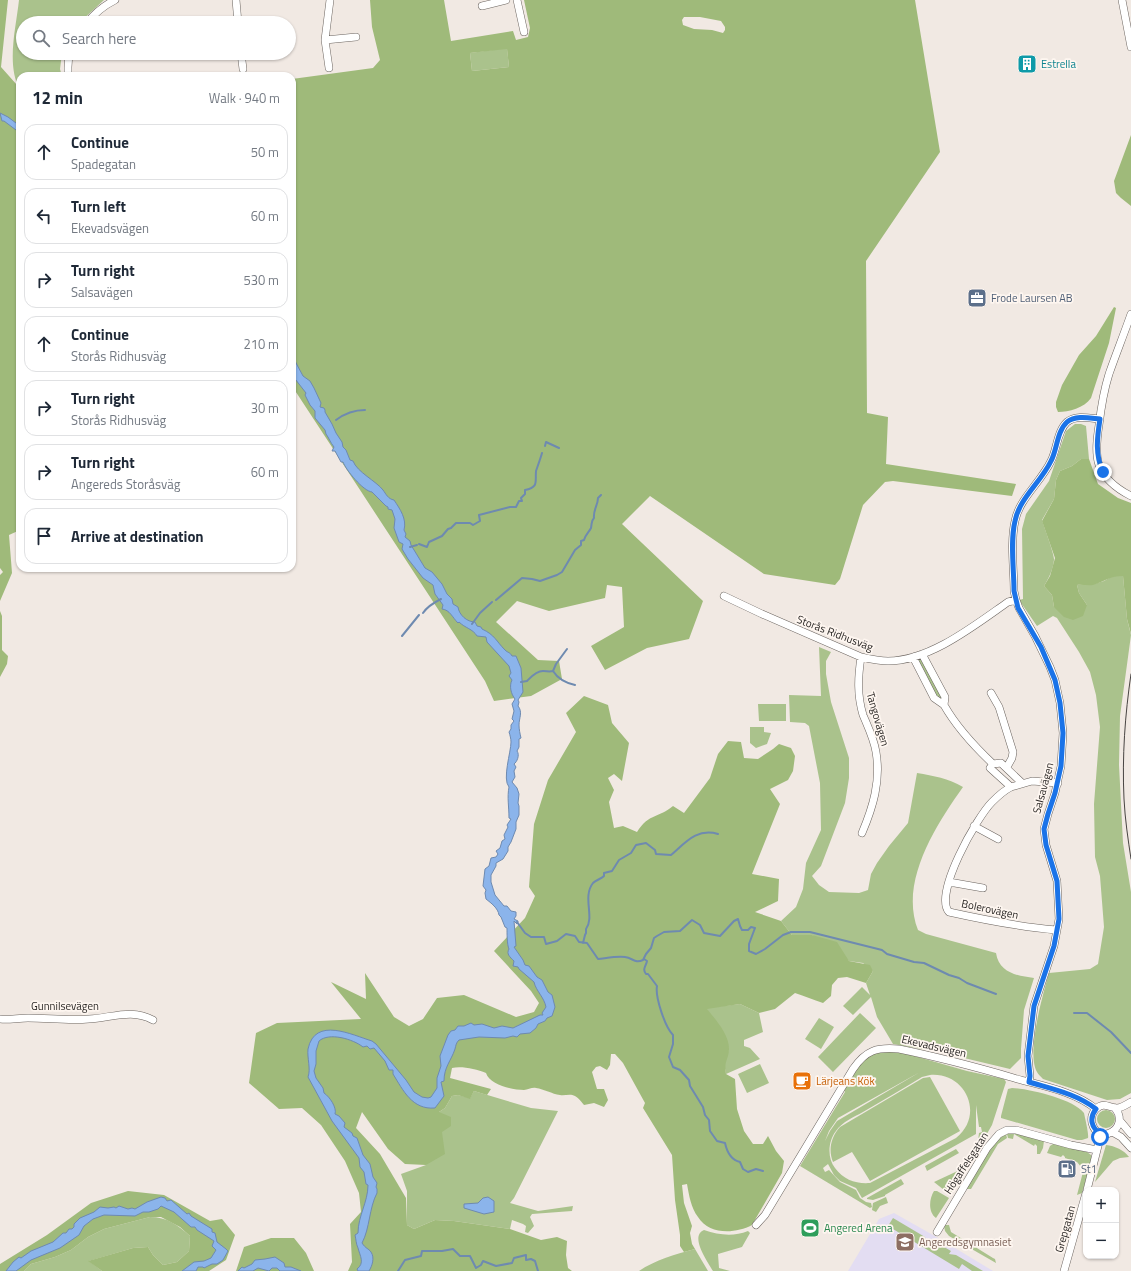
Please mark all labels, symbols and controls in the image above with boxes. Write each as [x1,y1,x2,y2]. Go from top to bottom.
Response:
search box [16,16,296,60]
icon: search [30,27,52,49]
text: Search here [62,27,136,50]
building icon: Estrella [1016,53,1038,75]
place label: Estrella [1041,56,1076,72]
text: 12 min [32,85,83,111]
text: Walk · 940 m [209,88,280,108]
text: Continue [71,131,129,154]
icon: ahead [33,141,55,163]
text: 50 m [251,142,279,162]
text: Spadegatan [71,154,136,174]
text: Turn left [71,195,126,218]
icon: left [33,205,55,227]
text: 60 m [251,206,279,226]
text: Ekevadsvägen [71,218,149,238]
text: Turn right [71,259,135,282]
icon: right [33,269,55,291]
text: 530 m [243,270,279,290]
text: Salsavägen [71,282,133,302]
office icon: Frode Laursen AB [966,287,988,309]
place label: Frode Laursen AB [991,290,1073,306]
text: Continue [71,323,129,346]
icon: ahead [33,333,55,355]
text: 210 m [243,334,279,354]
text: Storås Ridhusväg [71,346,166,366]
text: Turn right [71,387,135,410]
icon: right [33,397,55,419]
text: 30 m [251,398,279,418]
text: Storås Ridhusväg [71,410,166,430]
text: Turn right [71,451,135,474]
icon: right [33,461,55,483]
text: 60 m [251,462,279,482]
route end [1094,463,1112,481]
text: Angereds Storåsväg [71,474,180,494]
icon: arrive [33,525,55,547]
text: Arrive at destination [71,525,204,548]
street label: Storås Ridhusväg [795,611,876,655]
street label: Tangovägen [863,690,893,748]
street label: Salsavägen [1028,761,1058,815]
street label: Bolerovägen [960,895,1020,923]
street label: Gunnilsevägen [31,998,99,1014]
street label: Ekevadsvägen [900,1031,968,1061]
cafe icon: Lärjeans Kök [791,1070,813,1092]
place label: Lärjeans Kök [816,1073,875,1089]
route start [1091,1128,1109,1146]
street label: Högaffelsgatan [940,1129,992,1197]
fuel station icon: St1 [1056,1158,1078,1180]
place label: St1 [1081,1161,1097,1177]
map controls [1083,1187,1119,1259]
button: + [1083,1187,1119,1223]
street label: Grepgatan [1051,1204,1079,1254]
sports icon: Angered Arena [799,1217,821,1239]
place label: Angered Arena [824,1220,893,1236]
button: − [1083,1223,1119,1259]
school or university icon: Angeredsgymnasiet [894,1231,916,1253]
place label: Angeredsgymnasiet [919,1234,1011,1250]

